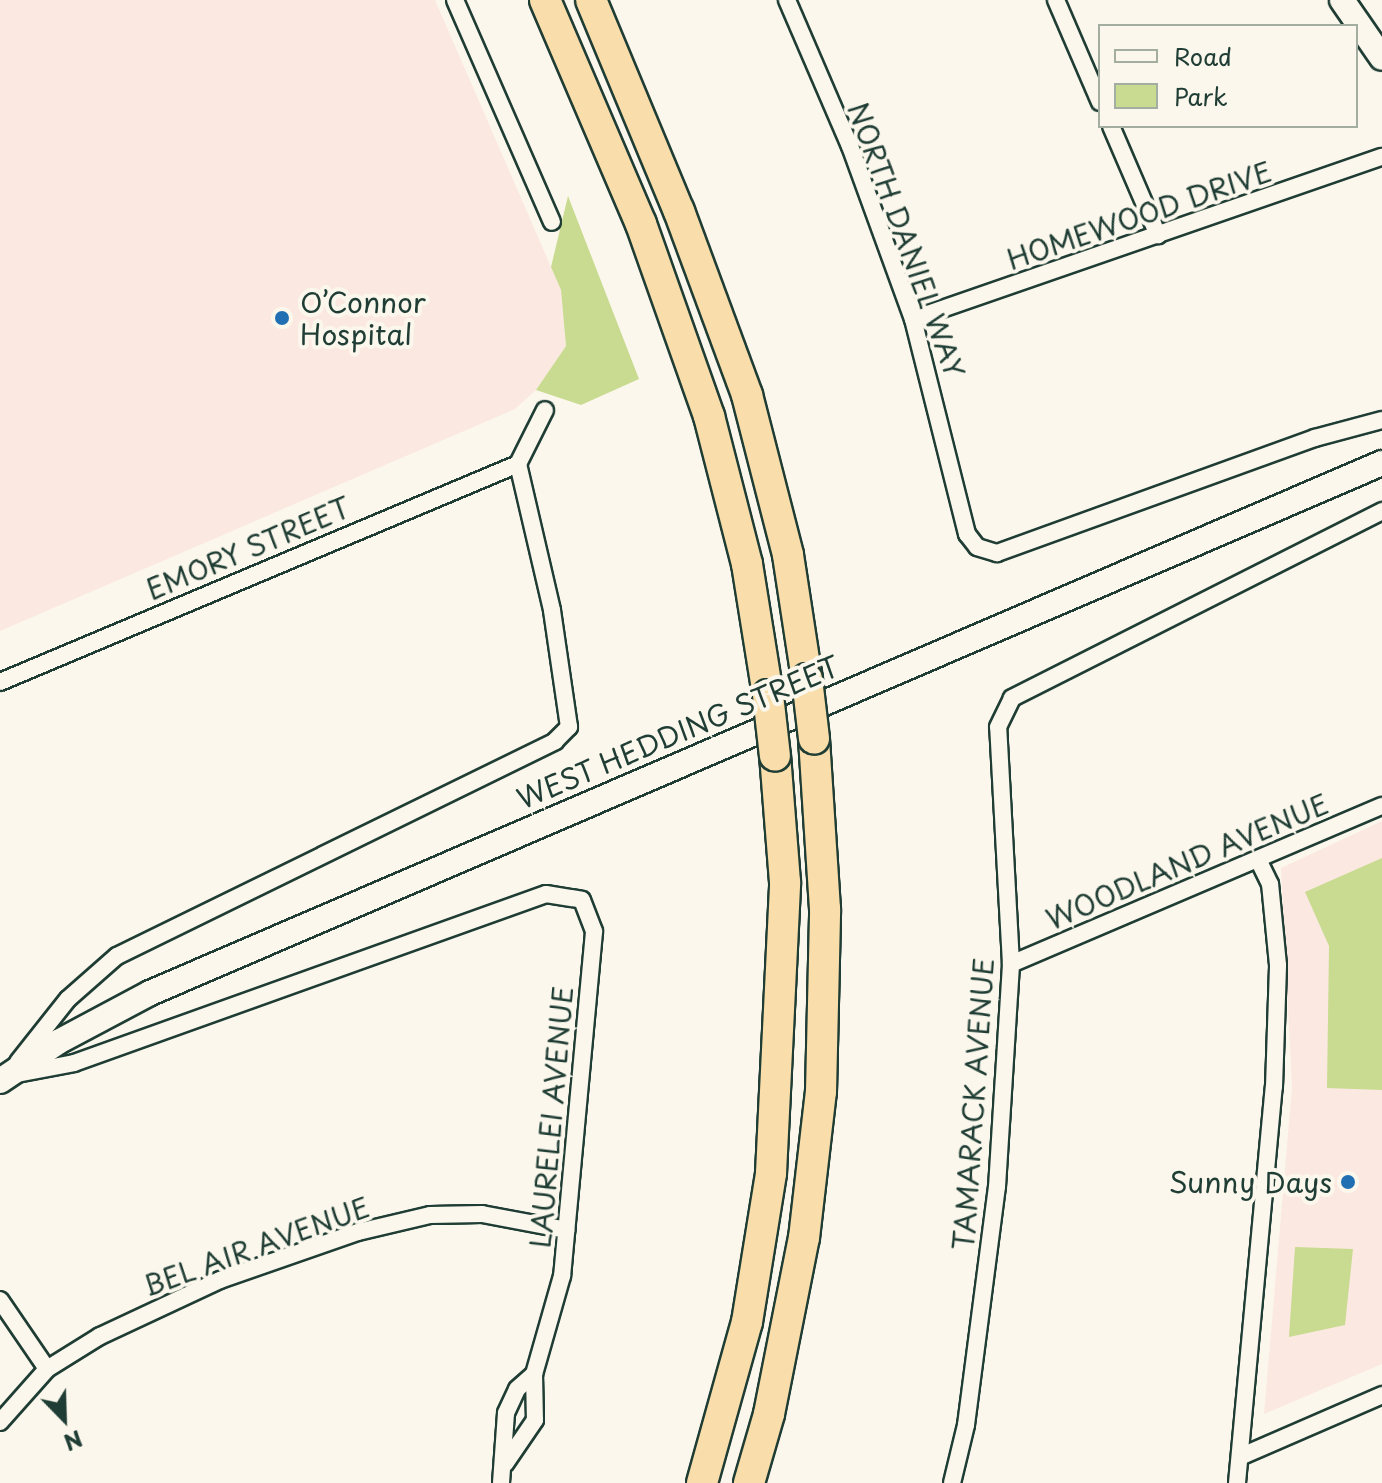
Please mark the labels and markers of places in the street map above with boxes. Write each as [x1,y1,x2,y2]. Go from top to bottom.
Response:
place label: O’Connor Hospital [300,285,426,351]
marker: O’Connor Hospital [271,307,293,329]
place label: Sunny Days [1170,1165,1332,1199]
marker: Sunny Days [1339,1173,1357,1191]

